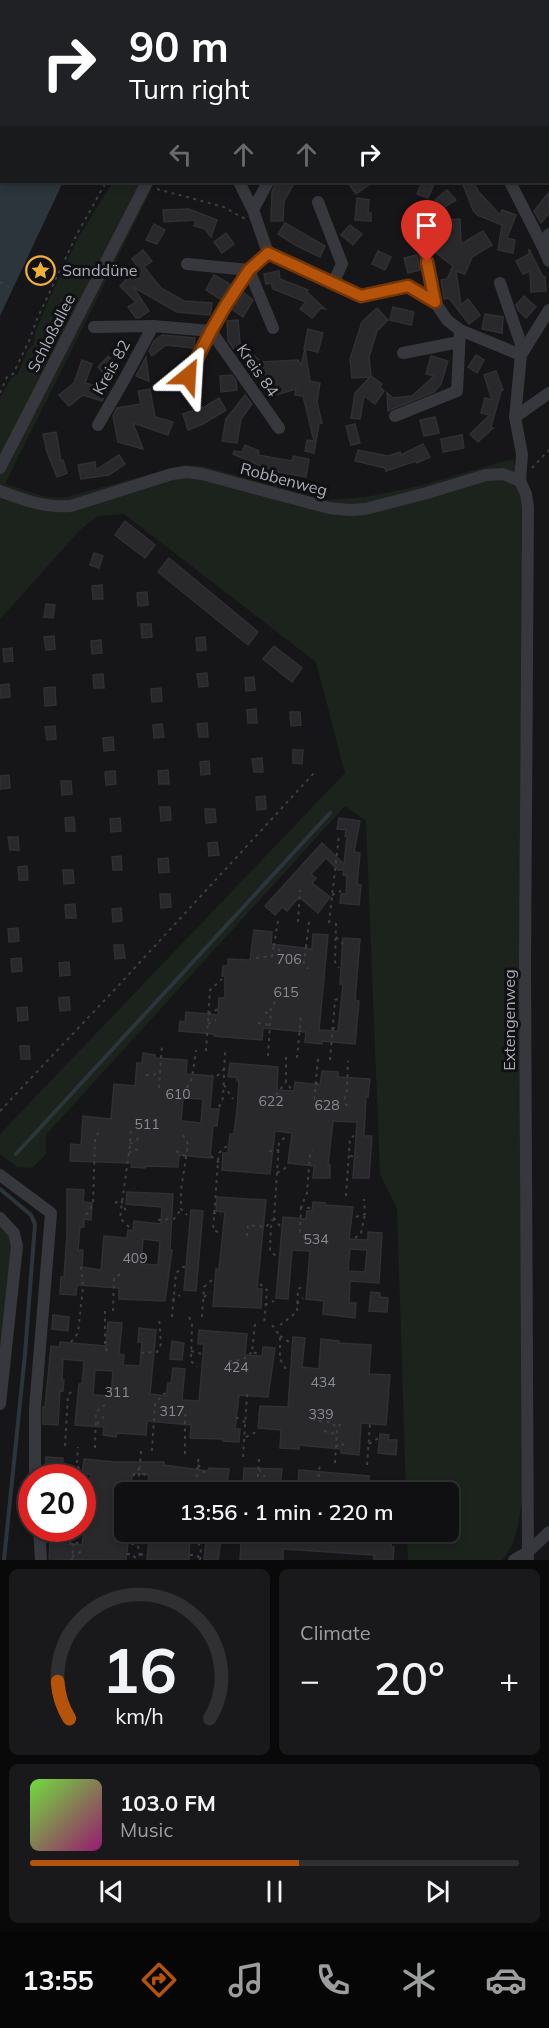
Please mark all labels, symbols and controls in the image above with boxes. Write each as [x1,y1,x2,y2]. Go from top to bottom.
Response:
text: 90 m [129,20,229,73]
icon: right [30,24,108,102]
text: Turn right [129,72,249,106]
icon: left [164,138,197,171]
icon: ahead [227,138,260,171]
icon: ahead [290,138,323,171]
icon: right [353,138,386,171]
pin [401,200,452,262]
icon: arrive [410,209,443,242]
place icon: Sanddüne [25,254,57,286]
place label: Sanddüne [62,260,137,280]
street label: Schloßallee [23,291,79,375]
street label: Kreis 82 [88,336,134,398]
street label: Kreis 84 [233,340,284,400]
position arrow [156,344,220,408]
street label: Robbenweg [238,458,330,500]
house number: 706 [276,950,302,968]
street label: Extengenweg [499,969,519,1071]
house number: 615 [273,983,299,1001]
house number: 610 [165,1085,191,1103]
house number: 622 [258,1092,284,1110]
house number: 628 [314,1096,340,1114]
house number: 511 [134,1115,160,1133]
house number: 534 [303,1230,329,1248]
house number: 409 [122,1249,148,1267]
house number: 424 [223,1358,249,1376]
house number: 434 [310,1373,336,1391]
house number: 311 [104,1383,130,1401]
house number: 317 [159,1402,185,1420]
house number: 339 [308,1405,334,1423]
speed limit sign: 20 [18,1464,96,1542]
text: 13:56 · 1 min · 220 m [179,1498,394,1526]
text: Climate [300,1620,371,1645]
text: 16 [102,1630,177,1709]
text: 20° [374,1650,445,1706]
text: − [300,1659,320,1700]
text: + [499,1659,519,1700]
text: km/h [115,1702,164,1729]
text: 103.0 FM [120,1789,216,1817]
text: Music [120,1817,173,1842]
icon: previous [95,1875,128,1908]
icon: pause [258,1875,291,1908]
icon: next [421,1875,454,1908]
icon: directions [138,1959,180,2001]
icon: music [225,1959,267,2001]
icon: phone [312,1959,354,2001]
icon: climate [398,1959,440,2001]
icon: car [485,1959,527,2001]
text: 13:55 [22,1963,94,1997]

